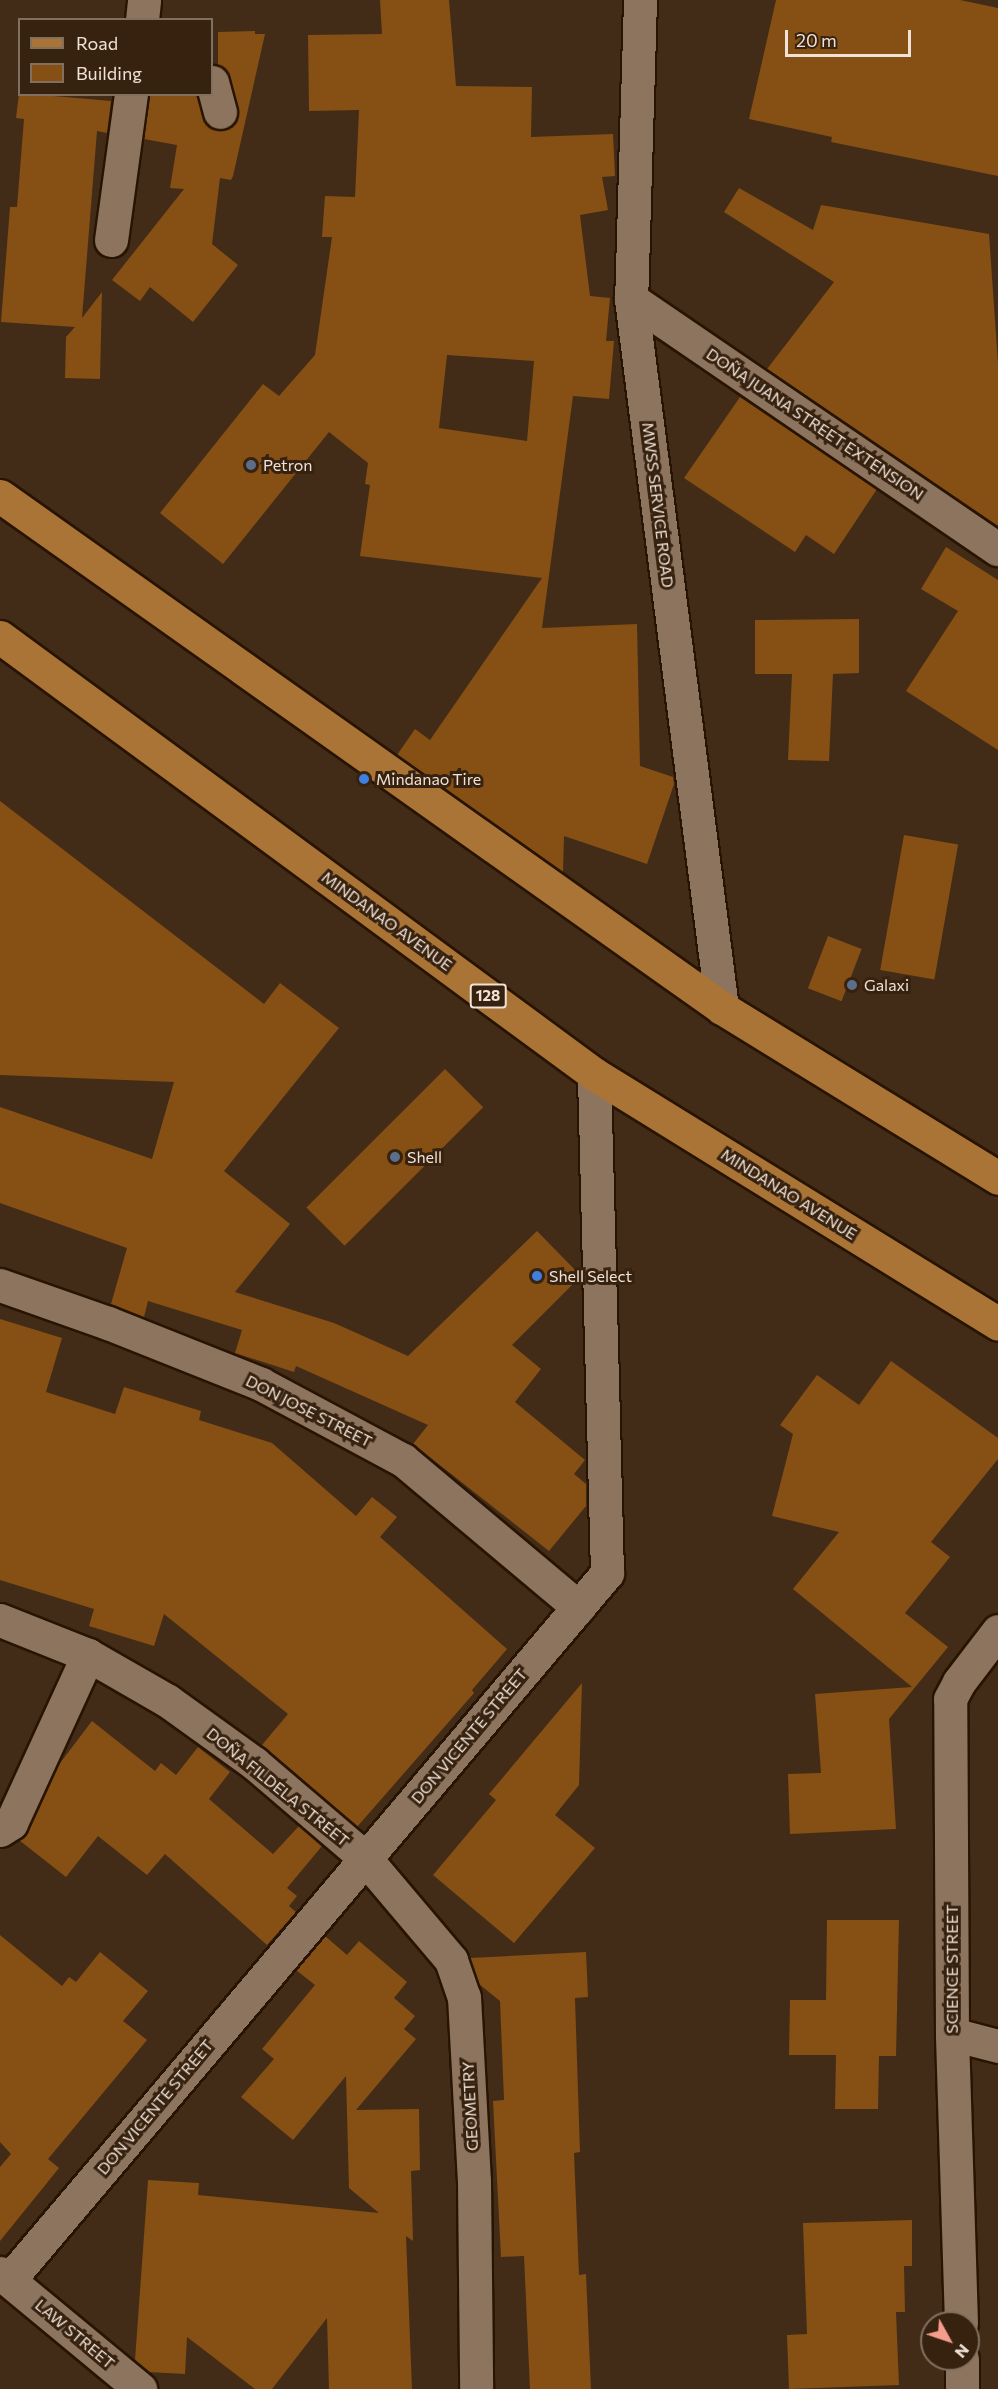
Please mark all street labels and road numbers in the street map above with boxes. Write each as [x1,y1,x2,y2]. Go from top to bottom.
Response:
street label: DOÑA JUANA STREET EXTENSION [703,344,927,504]
street label: MWSS SERVICE ROAD [638,421,678,589]
street label: MINDANAO AVENUE [318,867,456,975]
road number: 128 [468,984,508,1008]
street label: MINDANAO AVENUE [718,1144,860,1244]
street label: DON JOSE STREET [243,1371,375,1451]
street label: DON VICENTE STREET [407,1665,531,1807]
street label: DOÑA FILDELA STREET [203,1724,353,1850]
street label: SCIENCE STREET [942,1904,962,2034]
street label: DON VICENTE STREET [93,2036,217,2178]
street label: GEOMETRY [458,2061,482,2151]
street label: LAW STREET [31,2295,119,2373]

